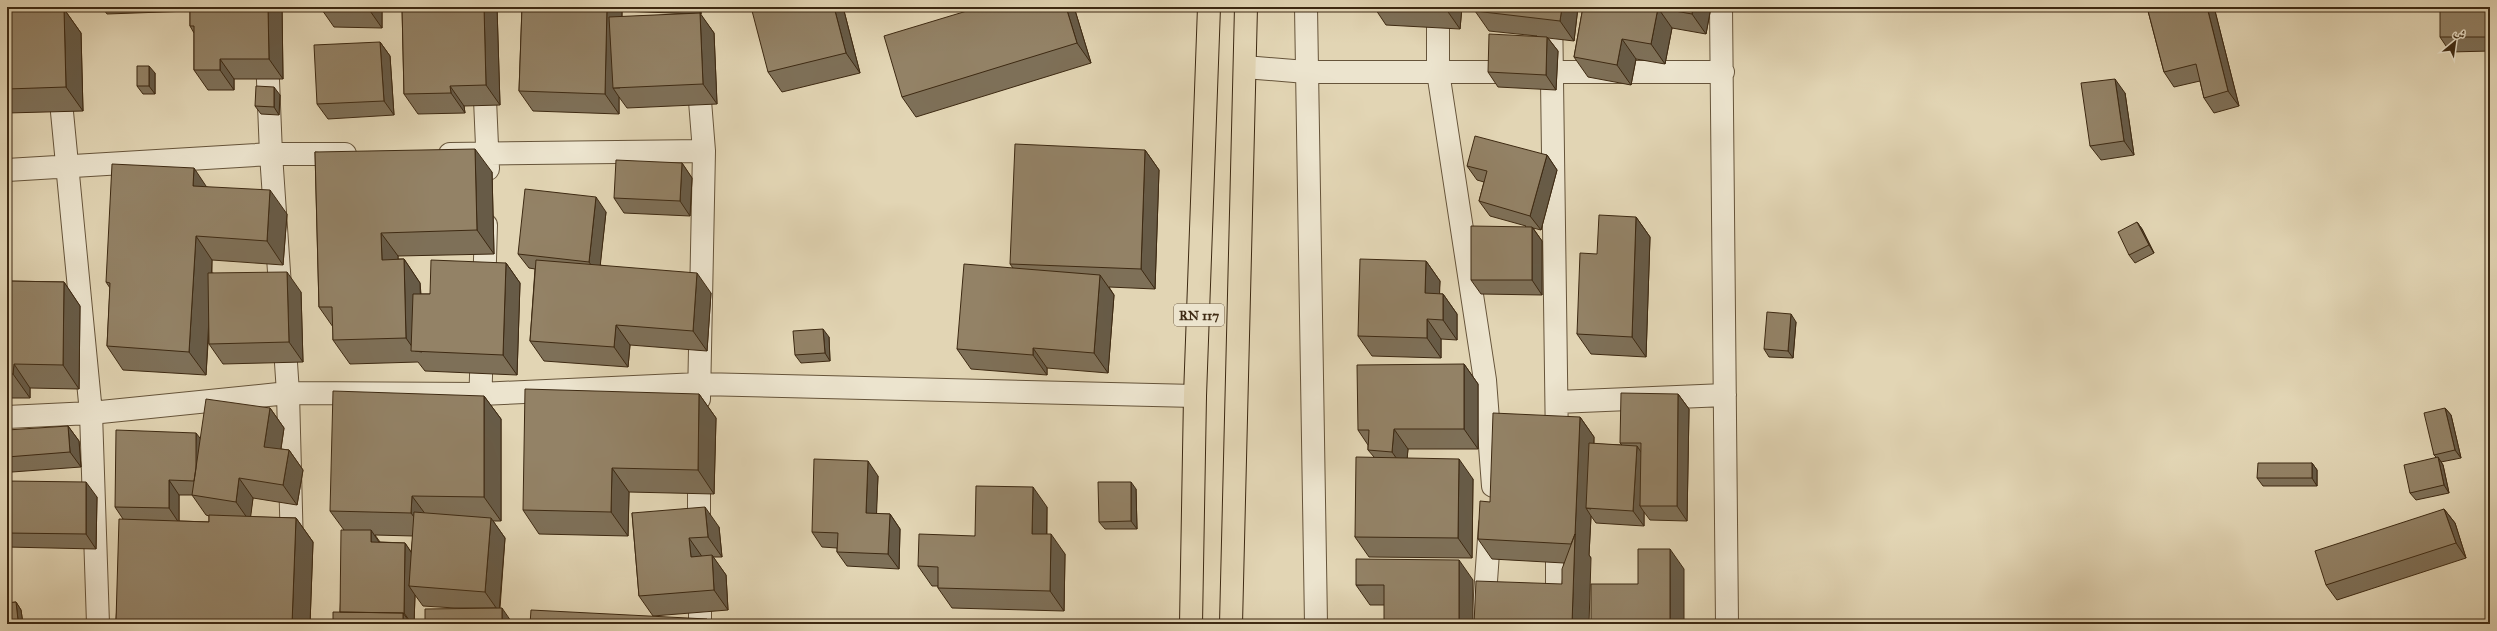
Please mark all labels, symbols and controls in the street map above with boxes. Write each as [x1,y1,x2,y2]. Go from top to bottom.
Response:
north arrow [2435,22,2475,62]
text: ش [2452,25,2468,42]
road number: RN 117 [1174,304,1224,326]

